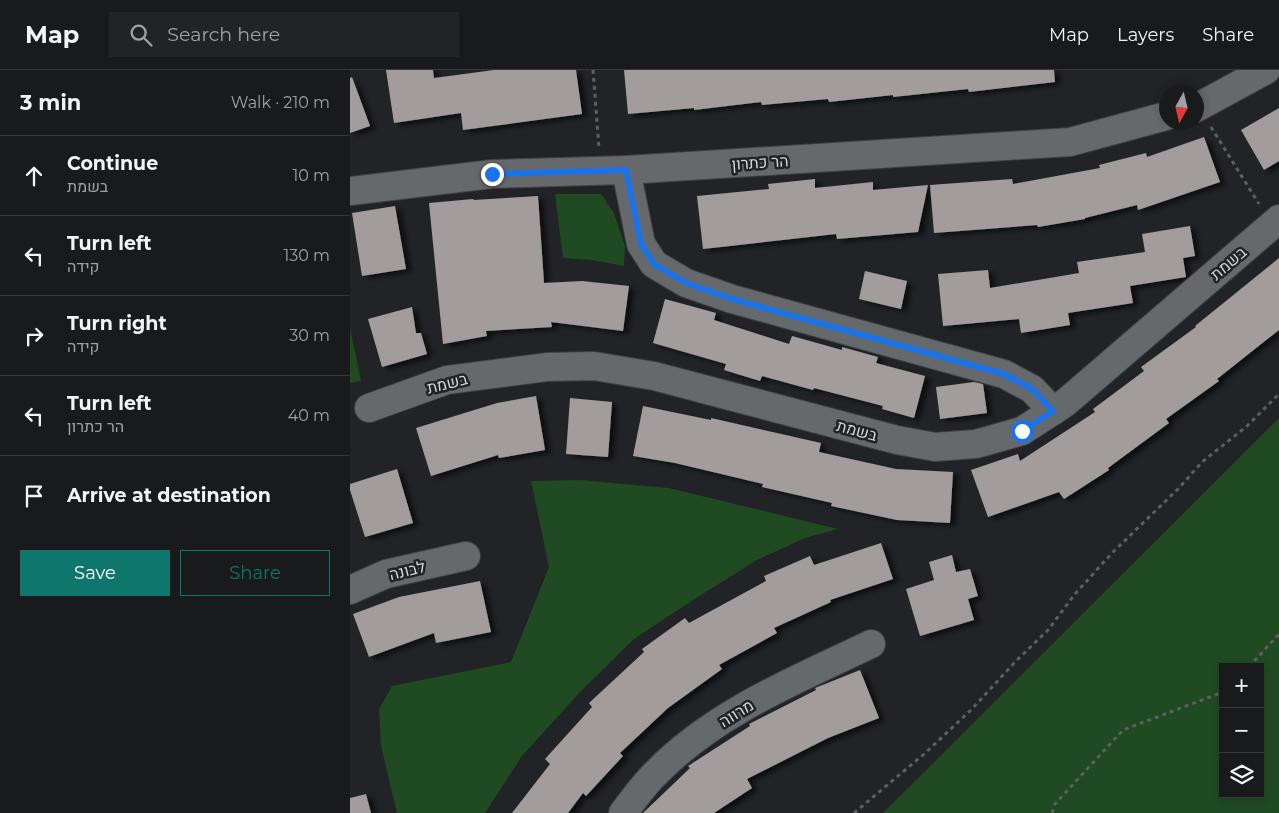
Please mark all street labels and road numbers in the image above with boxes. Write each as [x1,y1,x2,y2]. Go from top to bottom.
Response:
street label: הר כתרון [731,151,789,174]
street label: בשמת [1207,242,1251,284]
street label: בשמת [425,369,470,398]
street label: בשמת [834,416,880,445]
street label: לבונה [387,557,427,584]
street label: מרווה [716,696,757,731]

